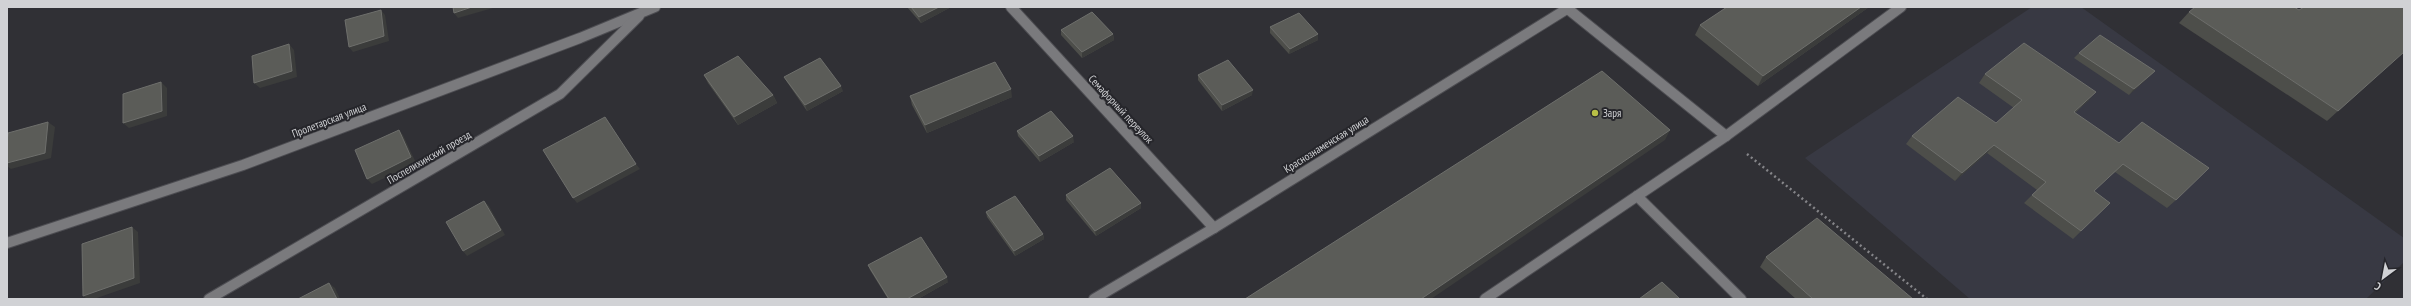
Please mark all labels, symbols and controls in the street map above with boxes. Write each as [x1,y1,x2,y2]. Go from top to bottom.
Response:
street label: Семафорный переулок [1086,72,1157,147]
street label: Пролетарская улица [290,99,368,141]
place label: Заря [1603,106,1621,120]
marker: Заря [1590,108,1600,118]
street label: Краснознаменская улица [1281,112,1371,176]
street label: Поспелихинский проезд [385,127,474,187]
north arrow [2363,258,2403,298]
text: С [2372,279,2384,294]

